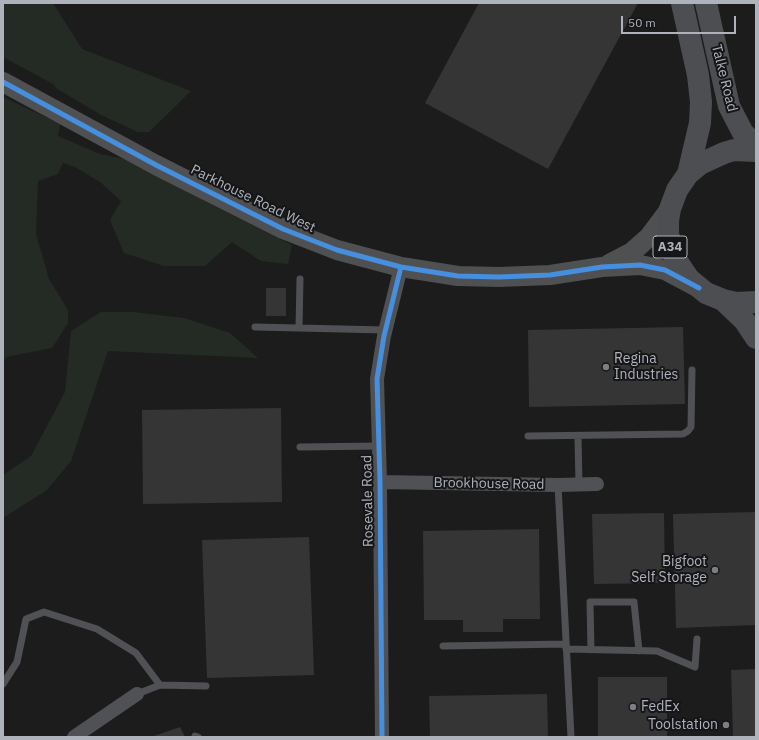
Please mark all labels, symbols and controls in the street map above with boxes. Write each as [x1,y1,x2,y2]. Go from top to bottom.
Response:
scale bar [623,8,738,34]
text: 50 m [628,15,656,30]
street label: Talke Road [708,43,740,113]
street label: Parkhouse Road West [188,161,318,237]
road number: A34 [653,236,687,258]
place label: Regina Industries [614,351,678,384]
marker: Regina Industries [601,362,611,372]
street label: Rosevale Road [359,455,377,547]
street label: Brookhouse Road [433,475,545,493]
place label: Bigfoot Self Storage [631,554,707,586]
marker: Bigfoot Self Storage [710,565,720,575]
place label: FedEx [641,699,680,715]
marker: FedEx [628,702,638,712]
place label: Toolstation [648,717,718,733]
marker: Toolstation [721,720,731,730]

